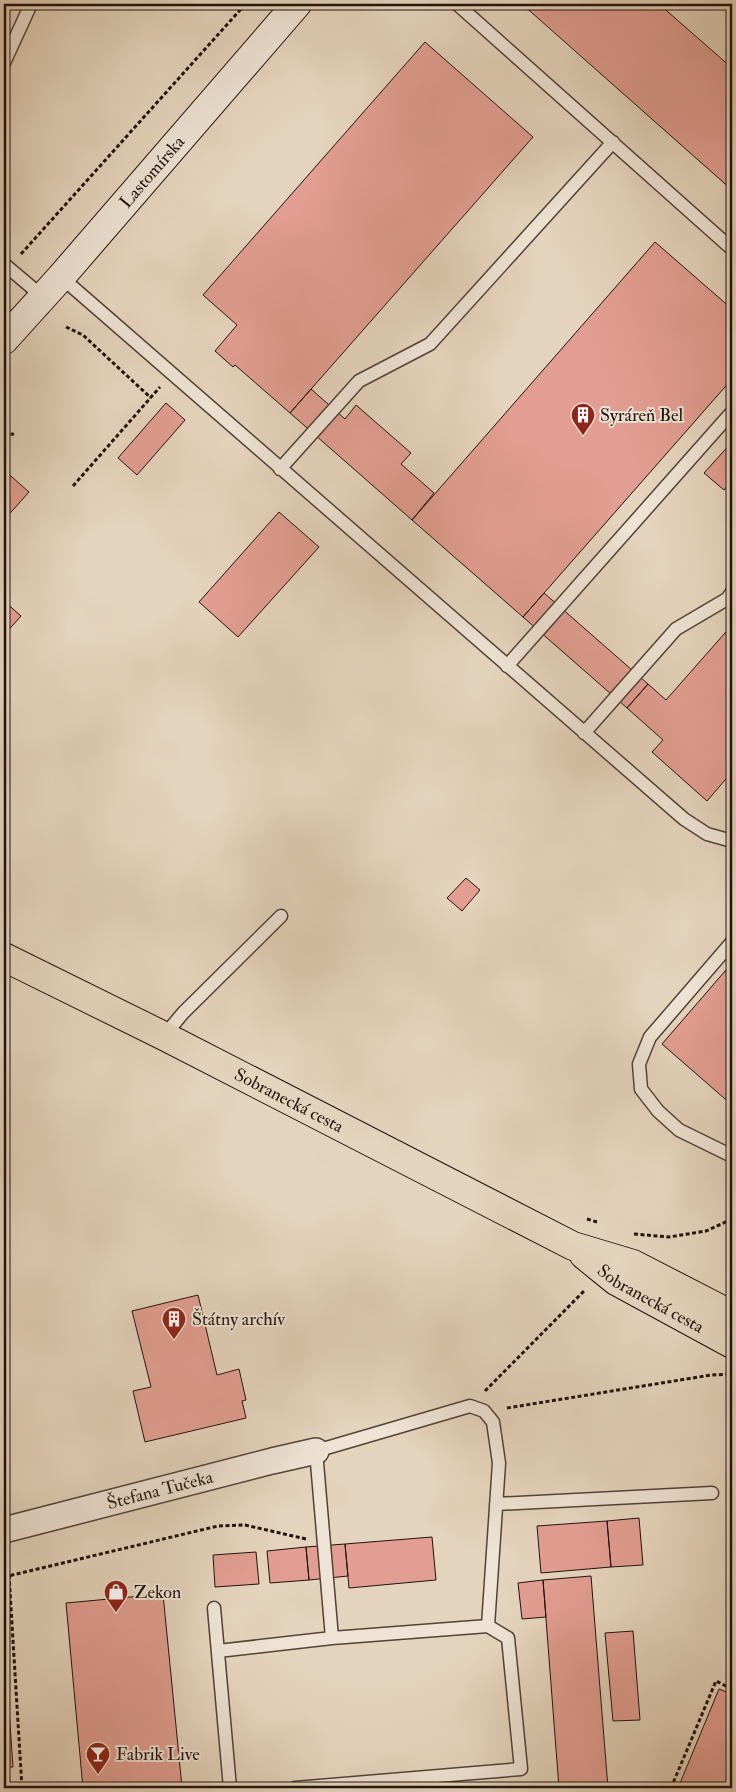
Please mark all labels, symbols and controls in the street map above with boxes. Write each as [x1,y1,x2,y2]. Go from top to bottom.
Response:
street label: Lastomírska [114,130,190,213]
building icon: Syráreň Bel [570,402,596,436]
place label: Syráreň Bel [600,404,683,427]
street label: Sobranecká cesta [231,1063,348,1138]
street label: Sobranecká cesta [592,1259,709,1338]
building icon: Štátny archív [161,1306,187,1340]
place label: Štátny archív [192,1307,285,1331]
street label: Štefana Tučeka [104,1465,216,1515]
shop icon: Zekon [103,1579,129,1613]
place label: Zekon [134,1581,181,1604]
bar icon: Fabrik Live [85,1741,111,1775]
place label: Fabrik Live [116,1743,200,1766]

